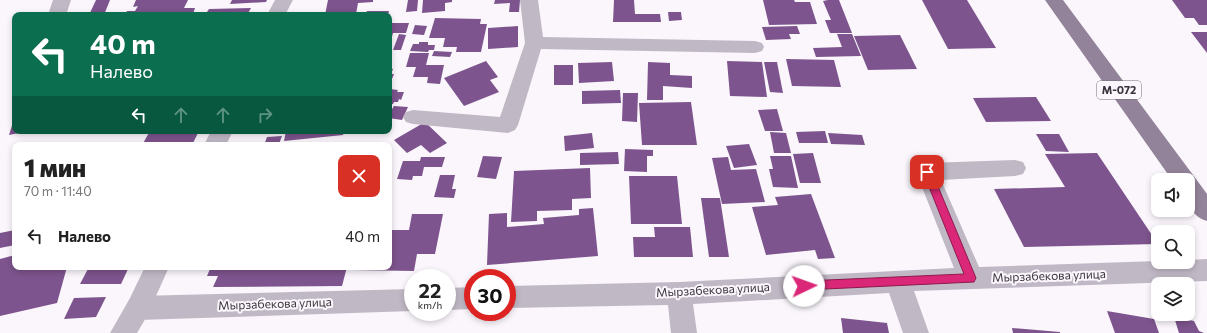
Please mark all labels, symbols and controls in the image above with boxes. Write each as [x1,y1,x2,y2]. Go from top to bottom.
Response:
text: 40 m [90,26,156,60]
icon: left [24,28,76,80]
text: Налево [90,60,153,82]
road number: М-072 [1097,81,1141,99]
icon: left [128,104,150,126]
icon: ahead [170,104,192,126]
icon: ahead [212,104,234,126]
icon: right [254,104,276,126]
text: 1 мин [24,153,86,182]
button: close [338,155,380,197]
pin [910,155,944,189]
icon: arrive [916,161,938,183]
map controls [1151,173,1195,321]
button: sound [1151,173,1195,217]
text: 70 m · 11:40 [24,183,92,199]
icon: left [24,225,46,247]
button: search [1151,225,1195,269]
text: Налево [58,227,111,245]
text: 40 m [345,227,380,245]
position arrow [783,265,825,307]
street label: Мырзабекова улица [992,266,1106,284]
speed limit sign: 30 [464,269,516,321]
button: layers [1151,277,1195,321]
text: 22 [419,278,441,302]
street label: Мырзабекова улица [656,279,770,299]
street label: Мырзабекова улица [218,294,332,312]
text: km/h [418,299,442,311]

